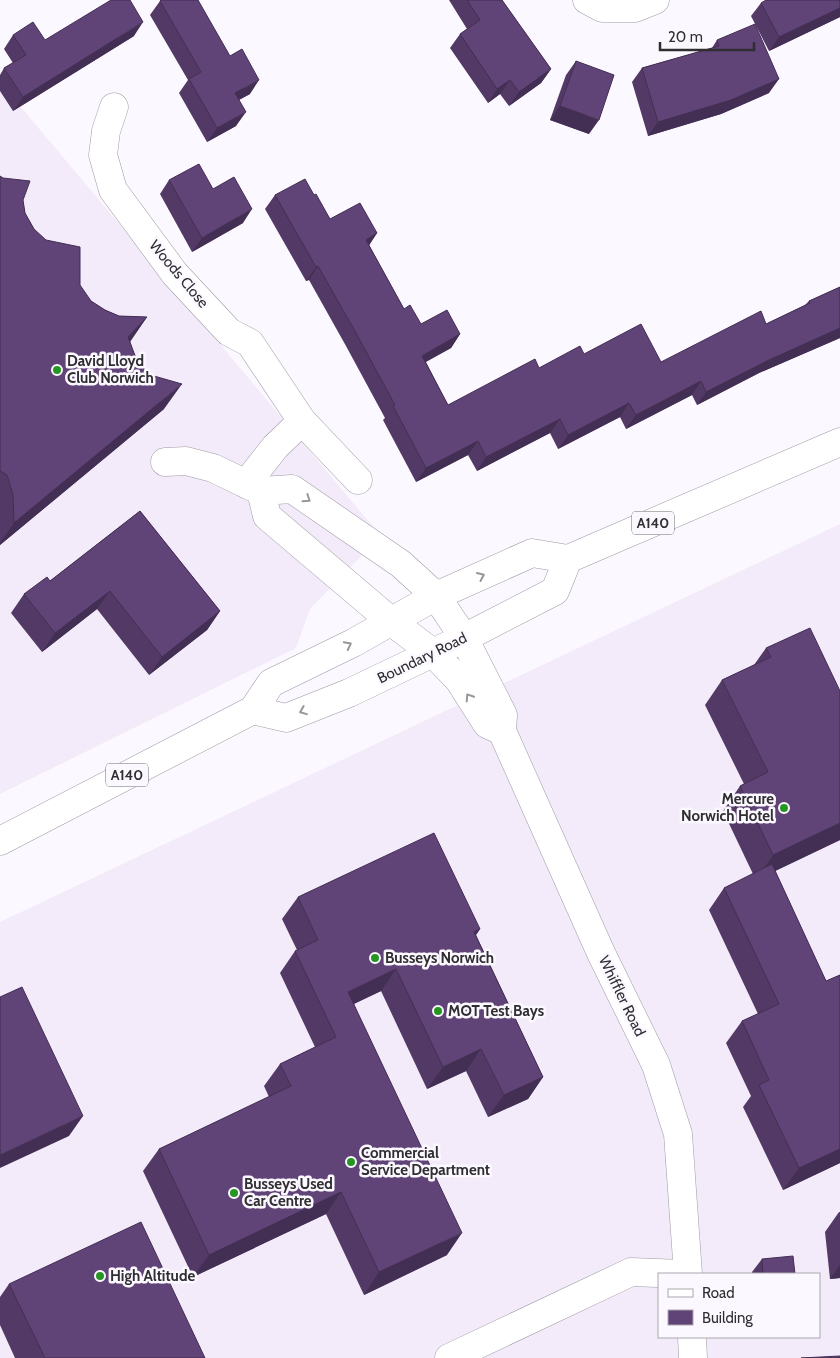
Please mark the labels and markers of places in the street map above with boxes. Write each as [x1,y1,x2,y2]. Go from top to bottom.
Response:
place label: David Lloyd Club Norwich [67,352,154,387]
marker: David Lloyd Club Norwich [51,364,63,376]
place label: Mercure Norwich Hotel [681,790,774,825]
marker: Mercure Norwich Hotel [778,802,790,814]
place label: Busseys Norwich [385,949,494,967]
marker: Busseys Norwich [369,952,381,964]
place label: MOT Test Bays [448,1002,544,1020]
marker: MOT Test Bays [432,1005,444,1017]
place label: Commercial Service Department [361,1144,490,1179]
marker: Commercial Service Department [345,1156,357,1168]
place label: Busseys Used Car Centre [244,1175,333,1210]
marker: Busseys Used Car Centre [228,1187,240,1199]
place label: High Altitude [110,1267,195,1285]
marker: High Altitude [94,1270,106,1282]

